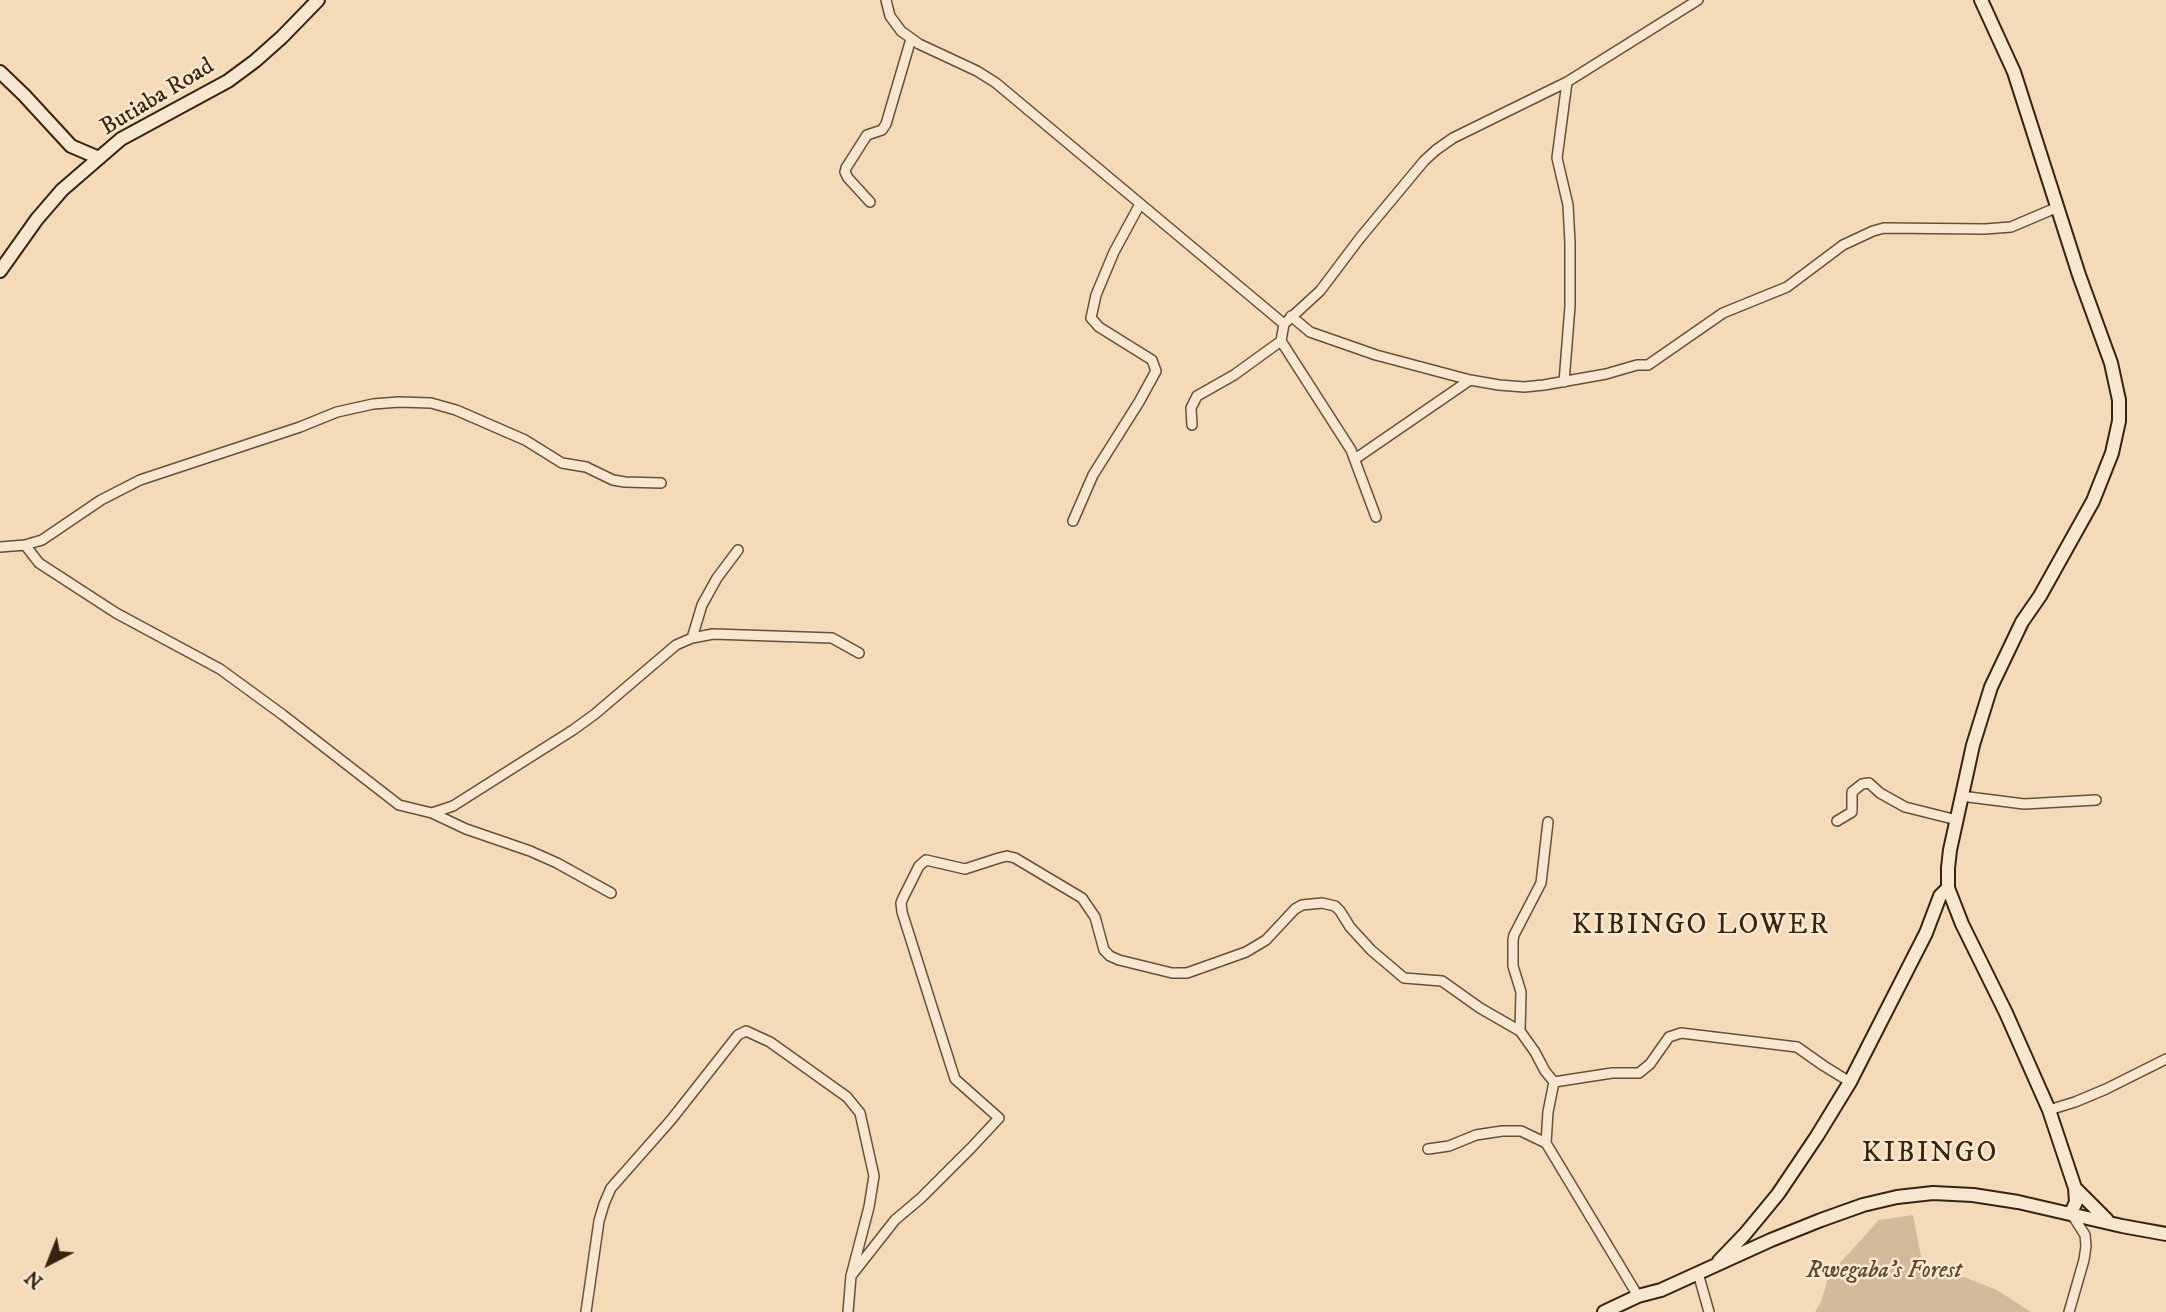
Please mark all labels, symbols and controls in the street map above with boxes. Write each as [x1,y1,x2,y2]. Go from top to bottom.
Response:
street label: Butiaba Road [96,53,220,143]
district label: KIBINGO LOWER [1573,910,1829,944]
district label: KIBINGO [1863,1138,1997,1172]
north arrow [14,1228,84,1298]
park label: Rwegaba's Forest [1806,1258,1962,1286]
text: N [21,1265,48,1293]

